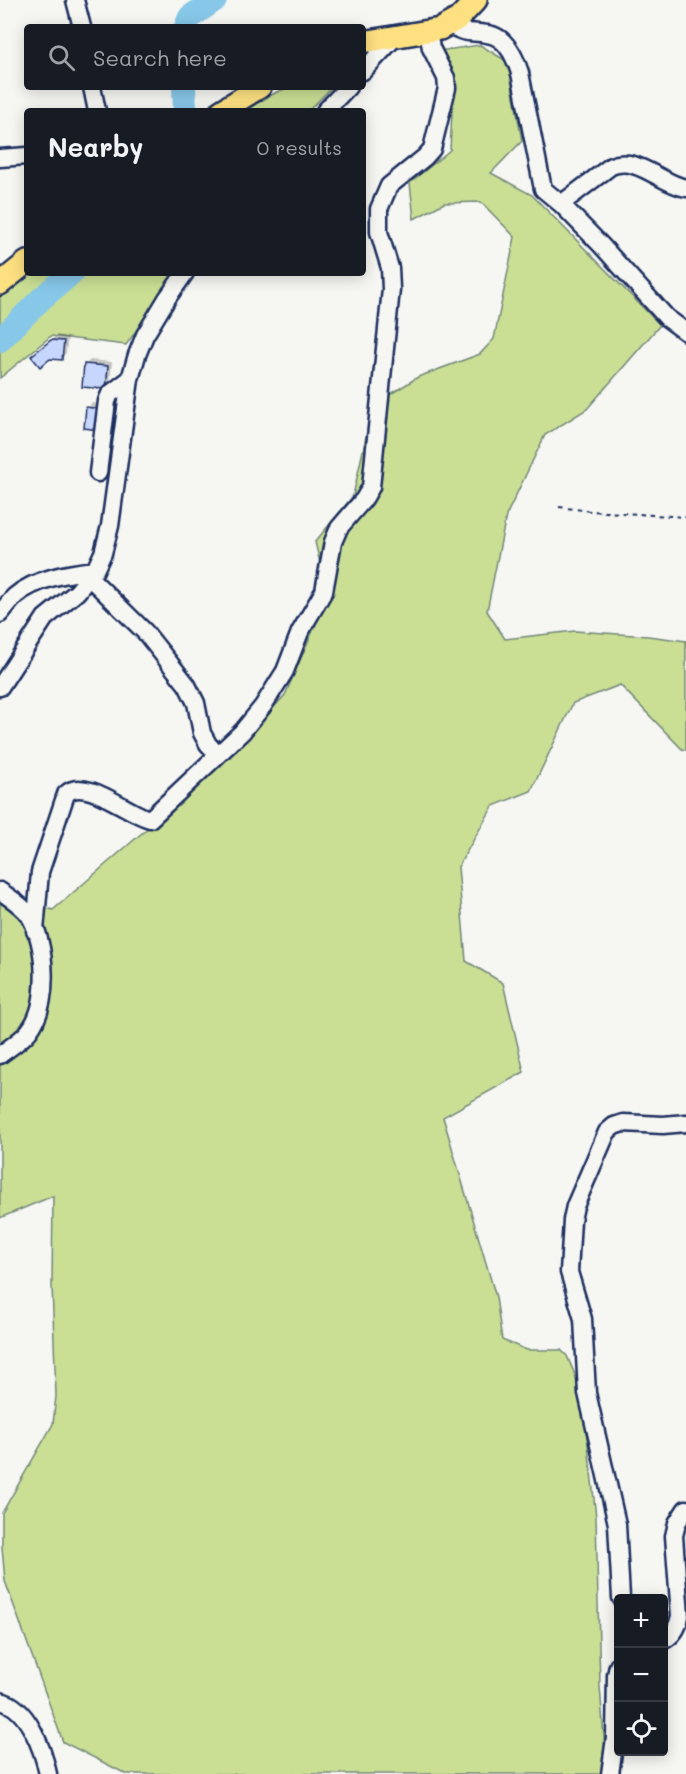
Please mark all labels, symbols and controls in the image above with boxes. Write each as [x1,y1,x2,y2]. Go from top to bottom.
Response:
search box [24,24,366,90]
icon: search [45,41,78,74]
text: Search here [93,43,227,72]
text: Nearby [48,130,143,164]
text: 0 results [257,134,342,160]
map controls [614,1594,668,1756]
button: + [614,1594,668,1648]
button: − [614,1648,668,1702]
button: locate [614,1702,668,1756]

